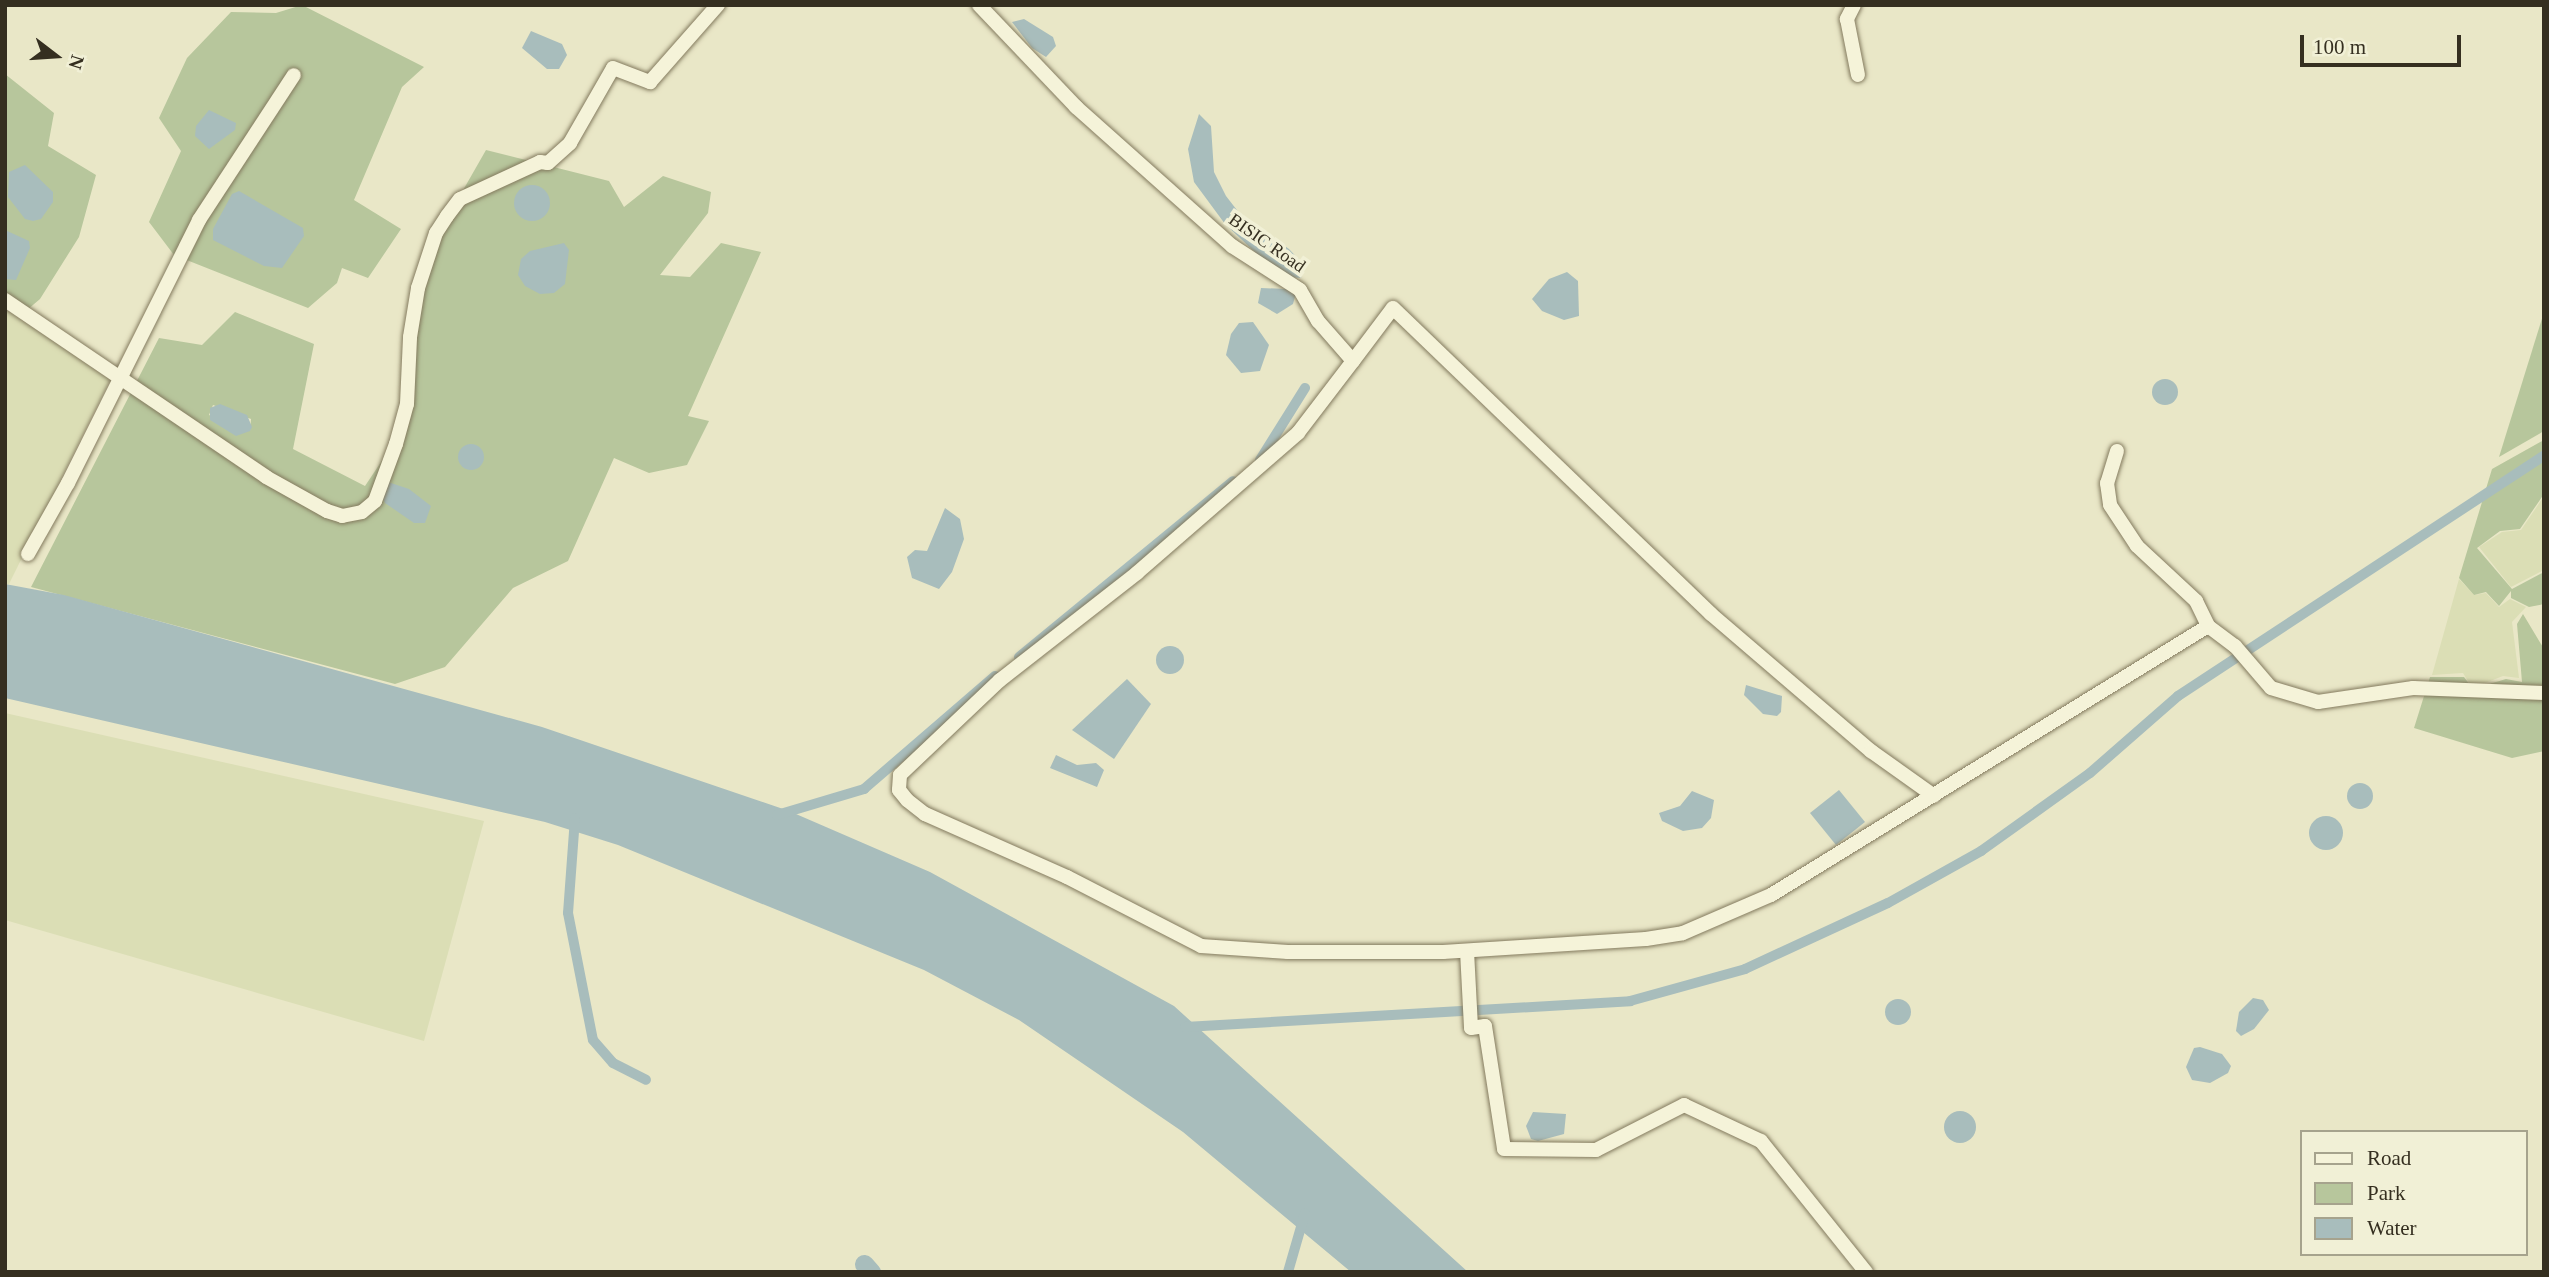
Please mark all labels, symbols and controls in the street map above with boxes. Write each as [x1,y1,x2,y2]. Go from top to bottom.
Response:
north arrow [21,21,91,91]
scale bar [2304,21,2465,65]
text: 100 m [2313,35,2366,59]
text: N [65,53,89,72]
street label: BISIC Road [1225,209,1309,277]
legend [2300,1130,2528,1256]
text: Road [2367,1146,2411,1170]
text: Park [2367,1181,2406,1205]
text: Water [2367,1216,2417,1240]

